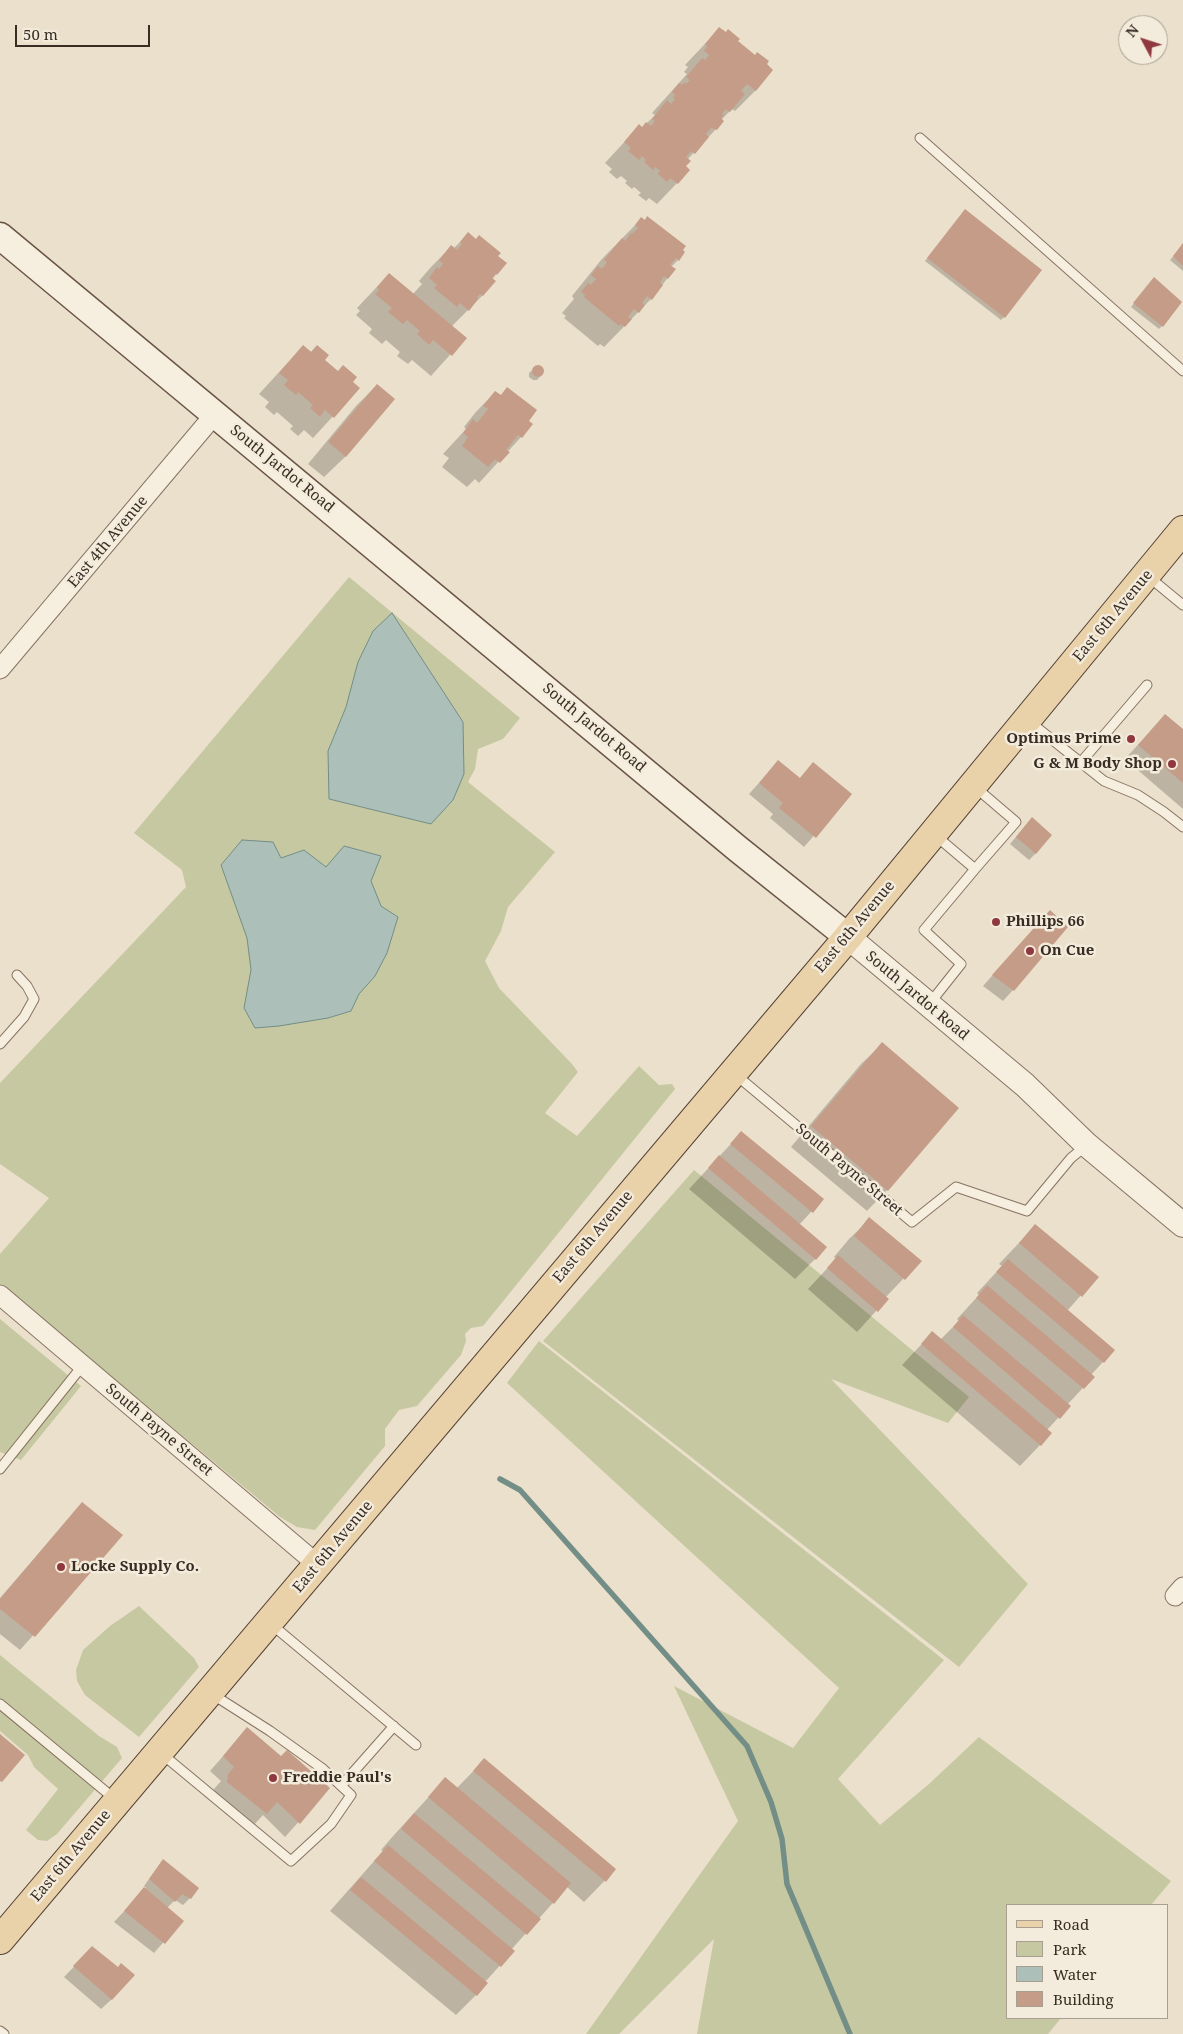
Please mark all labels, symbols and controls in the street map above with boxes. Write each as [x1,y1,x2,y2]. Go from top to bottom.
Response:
scale bar [18,15,152,47]
north arrow [1118,15,1168,65]
text: N [1121,20,1143,41]
text: 50 m [23,24,58,44]
street label: South Jardot Road [226,421,338,517]
street label: East 4th Avenue [64,492,152,592]
street label: East 6th Avenue [1069,566,1157,666]
street label: South Jardot Road [539,680,649,776]
place label: Optimus Prime [1006,730,1121,748]
marker: Optimus Prime [1125,733,1137,745]
place label: G & M Body Shop [1033,755,1162,773]
marker: G & M Body Shop [1166,758,1178,770]
street label: East 6th Avenue [811,877,899,977]
place label: Phillips 66 [1006,913,1084,931]
marker: Phillips 66 [990,916,1002,928]
place label: On Cue [1040,942,1094,960]
marker: On Cue [1024,945,1036,957]
street label: South Jardot Road [862,948,972,1044]
street label: South Payne Street [792,1120,906,1220]
street label: East 6th Avenue [549,1187,637,1287]
street label: South Payne Street [102,1380,216,1480]
street label: East 6th Avenue [289,1497,377,1597]
place label: Locke Supply Co. [71,1558,199,1576]
marker: Locke Supply Co. [55,1561,67,1573]
place label: Freddie Paul's [283,1769,391,1787]
marker: Freddie Paul's [267,1772,279,1784]
street label: East 6th Avenue [27,1806,115,1906]
legend [1006,1904,1168,2019]
text: Road [1053,1914,1089,1934]
text: Park [1053,1939,1086,1959]
text: Water [1053,1964,1096,1984]
text: Building [1053,1989,1114,2009]

